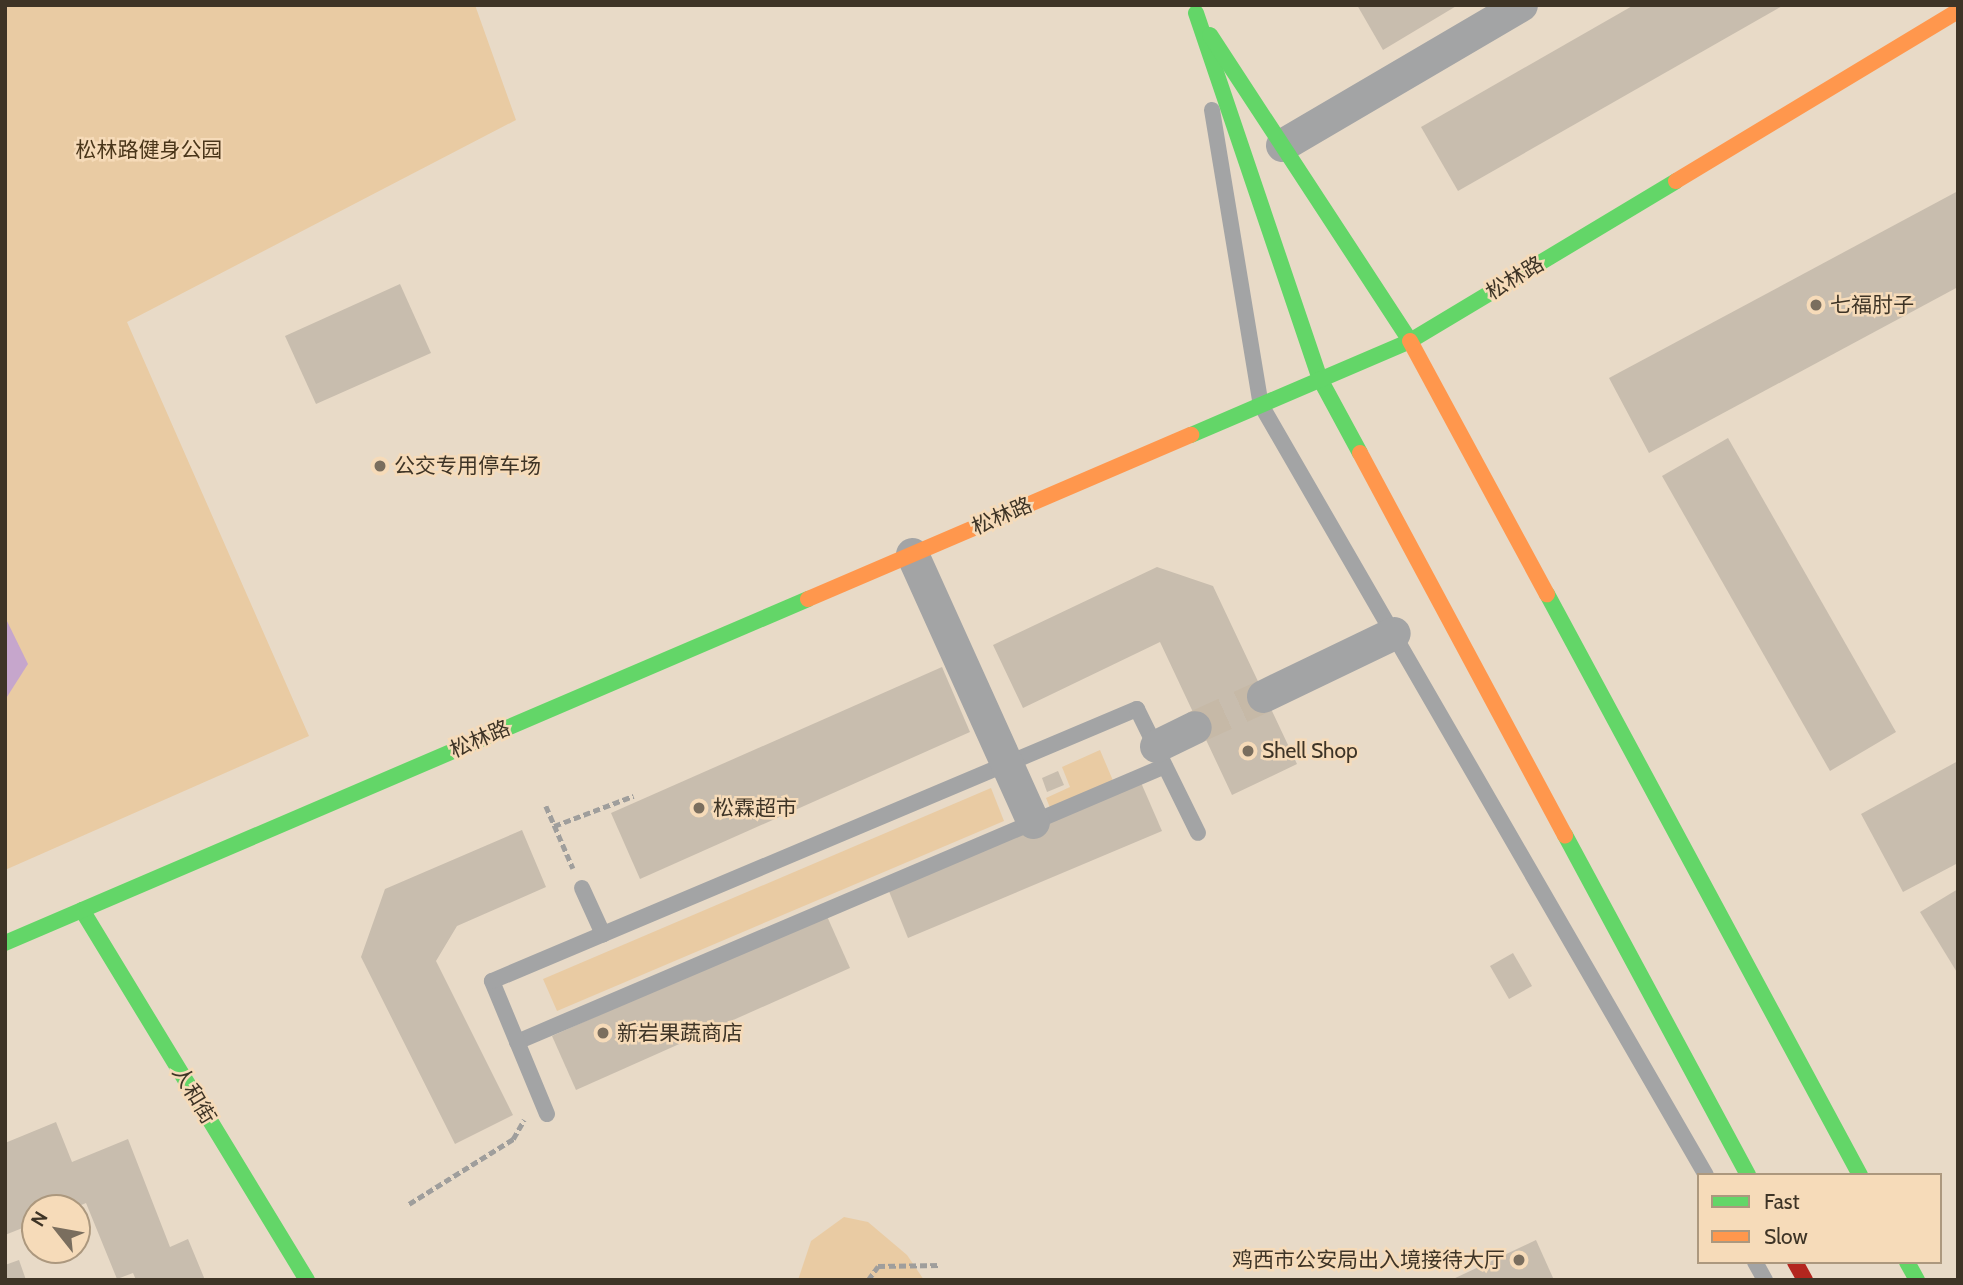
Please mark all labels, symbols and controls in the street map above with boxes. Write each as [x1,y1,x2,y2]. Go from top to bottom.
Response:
park label: 松林路健身公园 [76,137,222,163]
street label: 松林路 [1482,251,1548,305]
place label: 七福肘子 [1830,292,1914,318]
marker: 七福肘子 [1808,297,1824,313]
place label: 公交专用停车场 [394,453,541,479]
marker: 公交专用停车场 [372,458,388,474]
street label: 松林路 [968,492,1036,540]
street label: 松林路 [446,715,514,763]
place label: Shell Shop [1262,738,1358,764]
marker: Shell Shop [1240,743,1256,759]
place label: 松霖超市 [713,795,797,821]
marker: 松霖超市 [691,800,707,816]
place label: 新岩果蔬商店 [617,1020,743,1046]
marker: 新岩果蔬商店 [595,1025,611,1041]
street label: 人和街 [167,1062,221,1128]
legend [1697,1173,1942,1264]
text: Fast [1764,1189,1800,1214]
north arrow [21,1194,91,1264]
text: N [26,1207,53,1231]
text: Slow [1764,1224,1808,1249]
place label: 鸡西市公安局出入境接待大厅 [1232,1247,1505,1273]
marker: 鸡西市公安局出入境接待大厅 [1511,1252,1527,1268]

